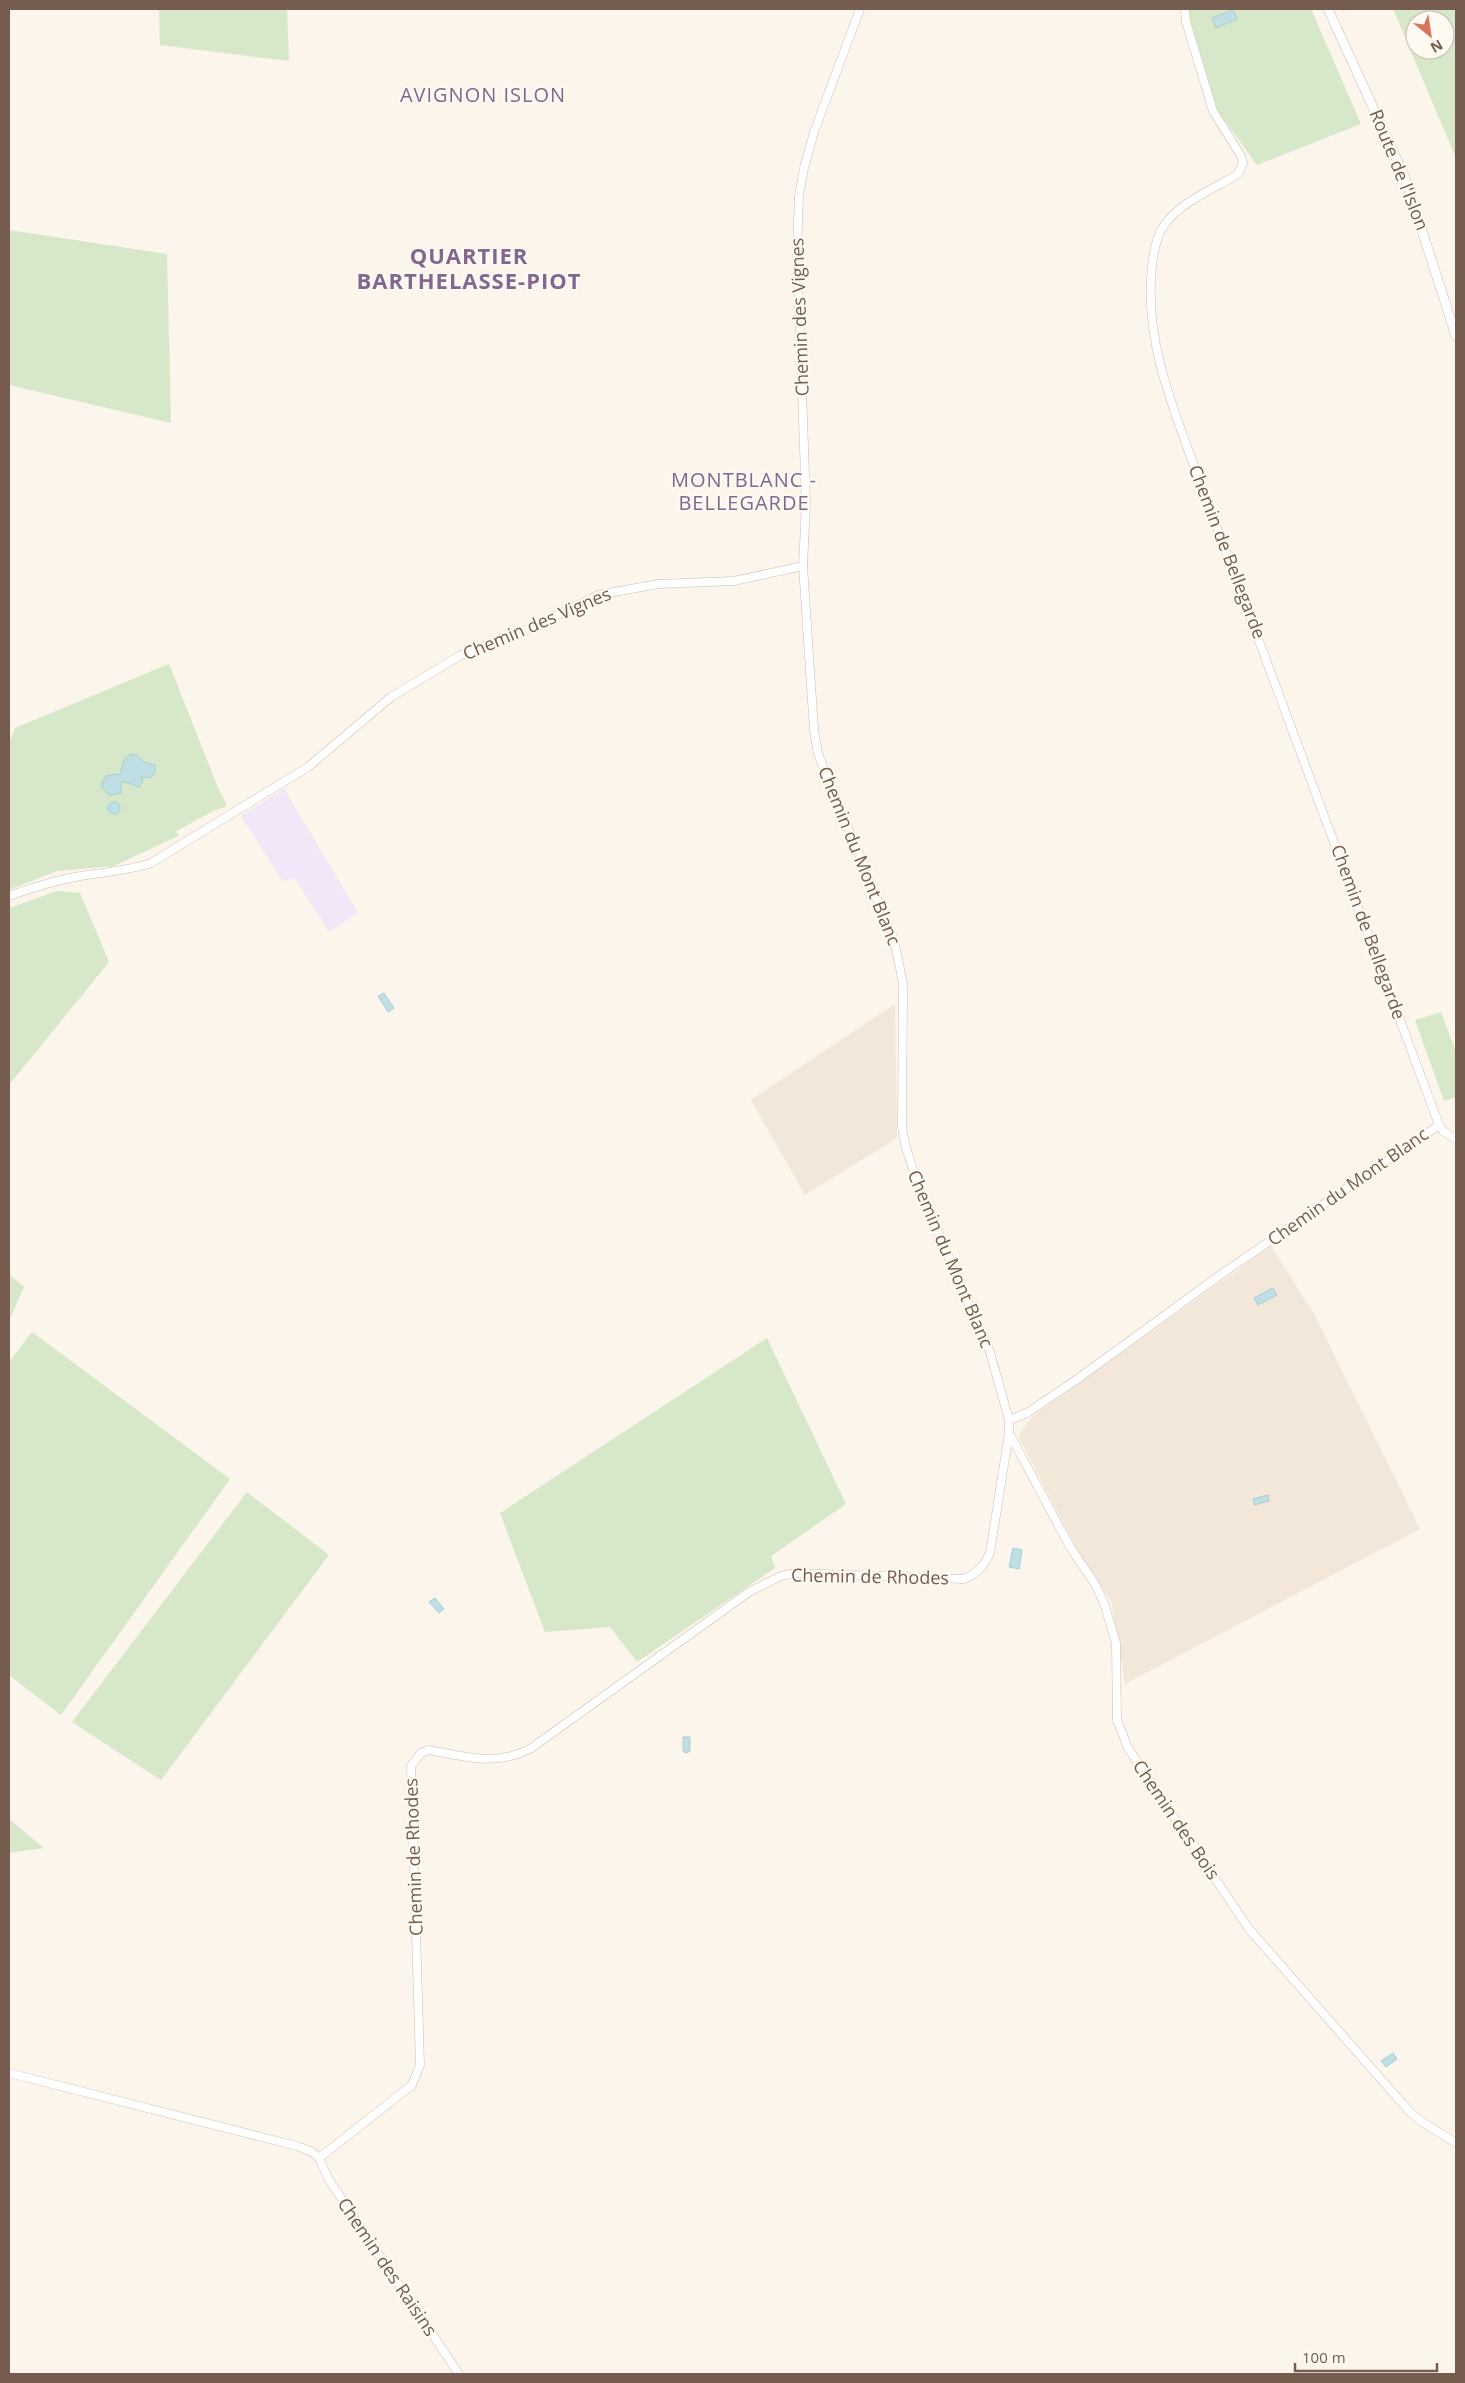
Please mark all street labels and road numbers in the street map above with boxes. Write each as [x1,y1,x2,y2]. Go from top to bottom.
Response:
street label: Route de l'Islon [1365,106,1435,234]
street label: Chemin des Vignes [784,237,814,397]
street label: Chemin de Bellegarde [1184,461,1272,642]
street label: Chemin des Vignes [459,581,614,665]
street label: Chemin du Mont Blanc [813,763,907,949]
street label: Chemin de Bellegarde [1326,841,1412,1022]
street label: Chemin du Mont Blanc [1262,1121,1433,1251]
street label: Chemin du Mont Blanc [903,1166,999,1352]
street label: Chemin de Rhodes [791,1563,949,1589]
street label: Chemin des Bois [1128,1755,1226,1884]
street label: Chemin de Rhodes [398,1778,428,1936]
street label: Chemin des Raisins [333,2193,443,2340]

